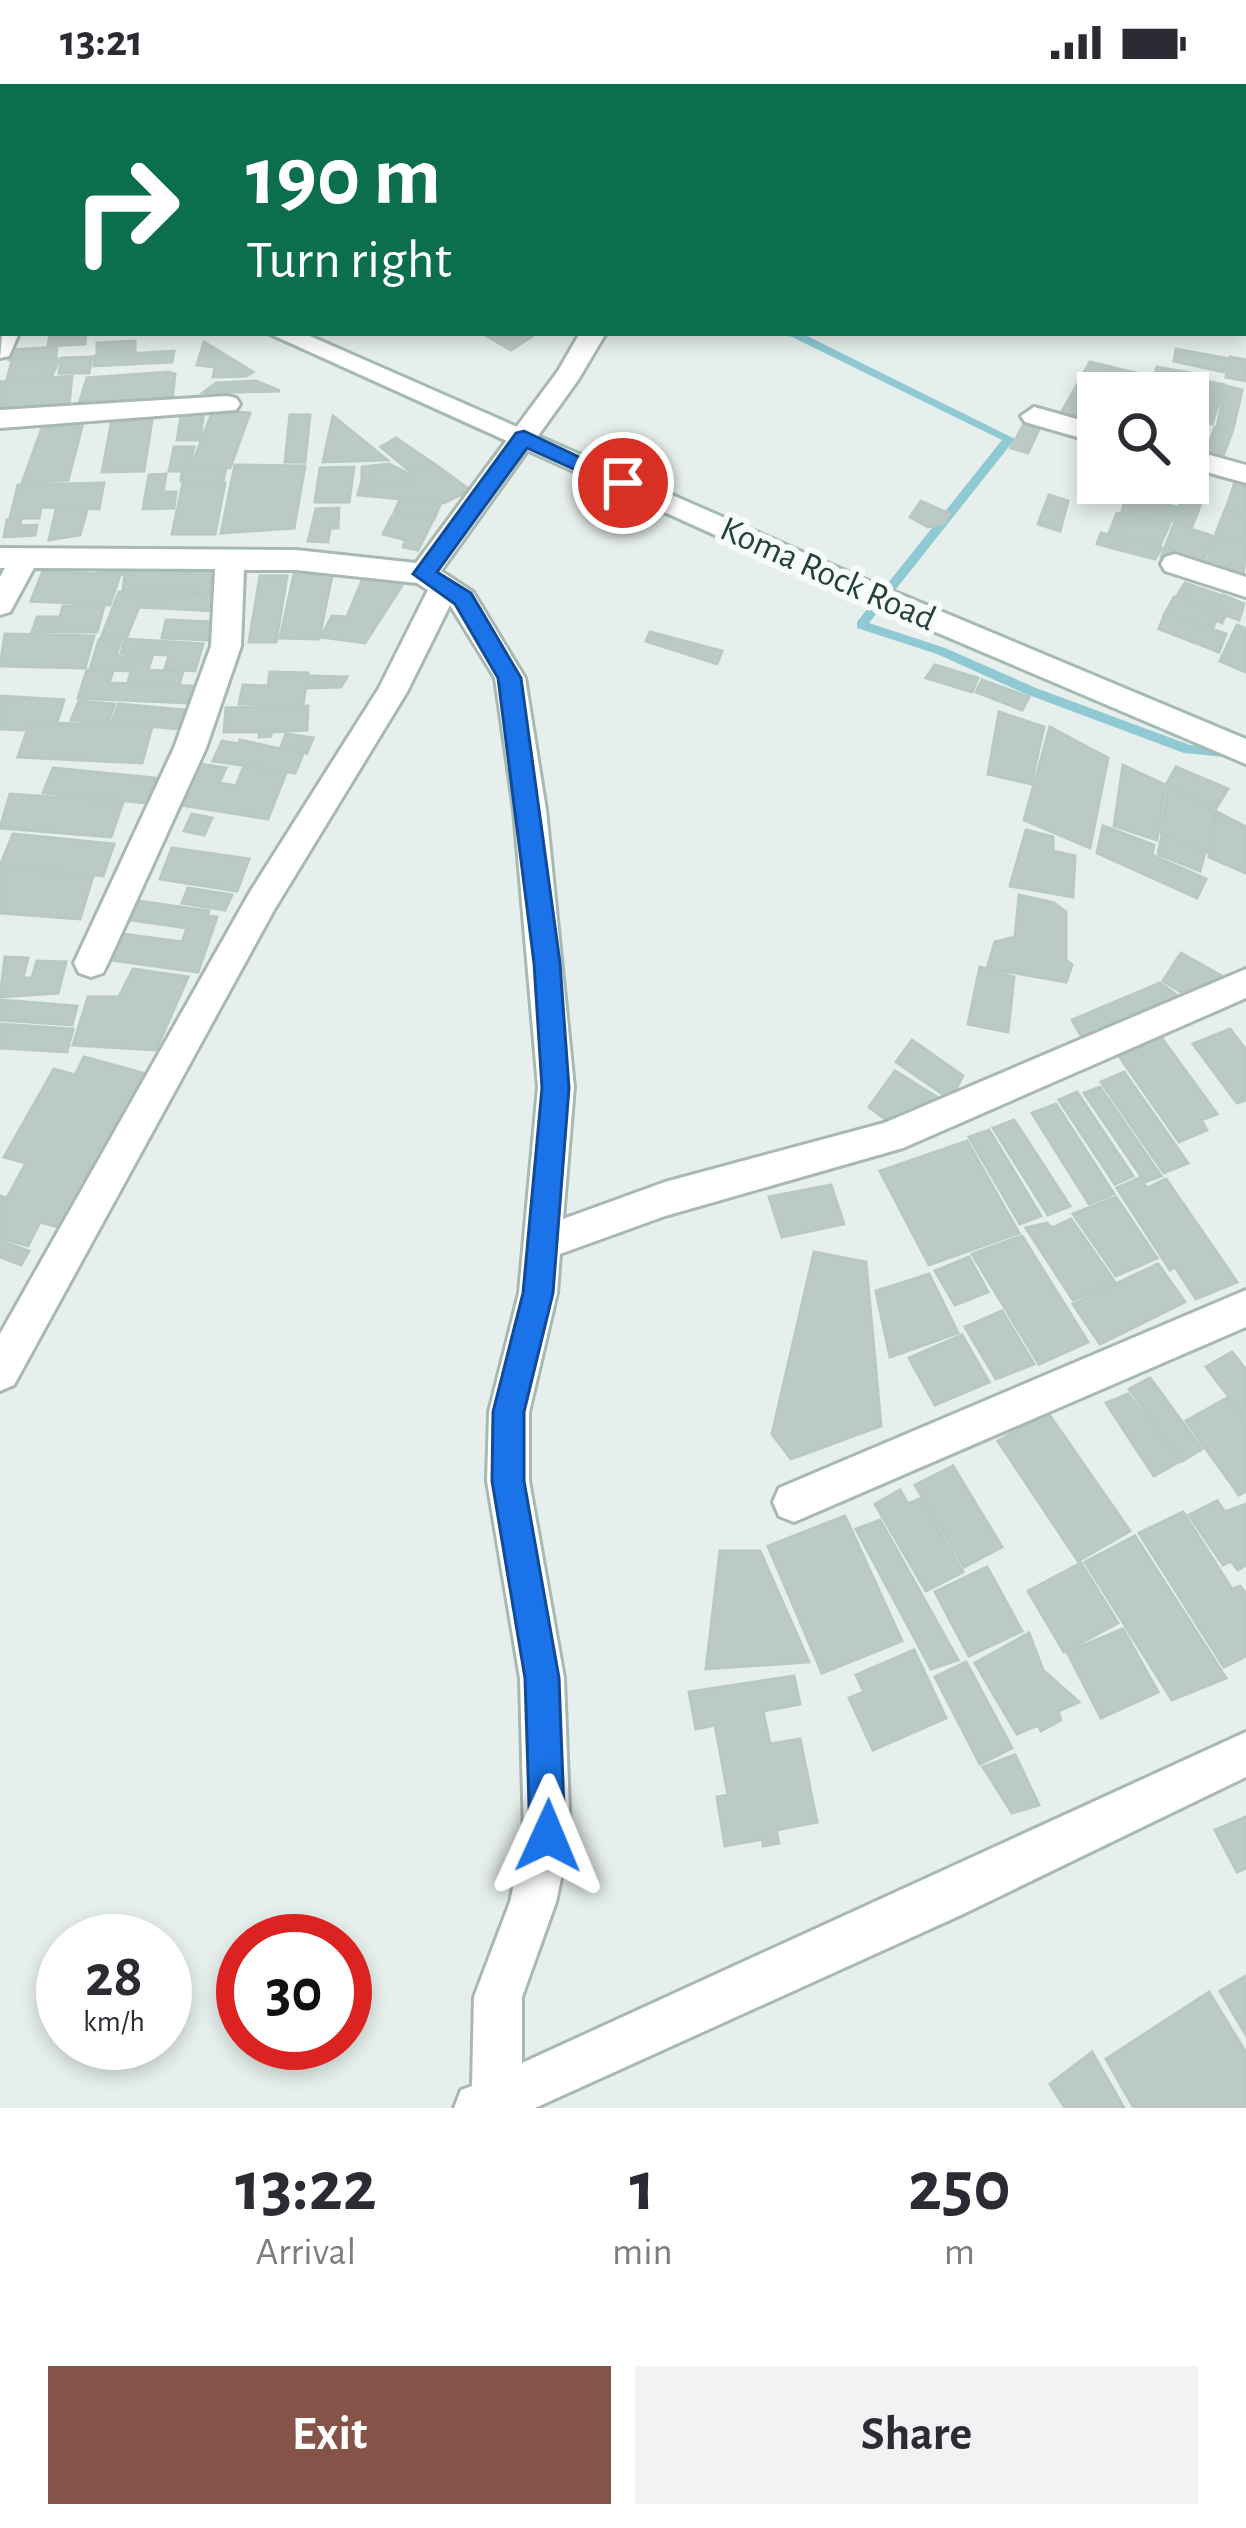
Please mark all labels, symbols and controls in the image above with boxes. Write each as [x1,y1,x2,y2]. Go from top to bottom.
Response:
text: 13:21 [60,19,143,64]
icon: right [48,132,204,288]
text: 190 m [246,136,441,220]
text: Turn right [246,234,452,288]
map controls [1077,372,1209,504]
button: search [1077,372,1209,504]
pin [572,432,674,534]
icon: arrive [590,450,656,516]
street label: Koma Rock Road [715,510,941,638]
position arrow [485,1773,611,1899]
speed limit sign: 30 [216,1914,372,2070]
text: 28 [85,1947,143,2007]
text: km/h [83,2007,145,2037]
text: 13:22 [235,2151,377,2223]
text: 1 [629,2151,655,2223]
text: 250 [908,2151,1011,2223]
text: Arrival [256,2233,356,2272]
text: min [612,2233,673,2272]
text: m [944,2233,975,2272]
button: Exit [48,2366,611,2504]
button: Share [635,2366,1198,2504]

